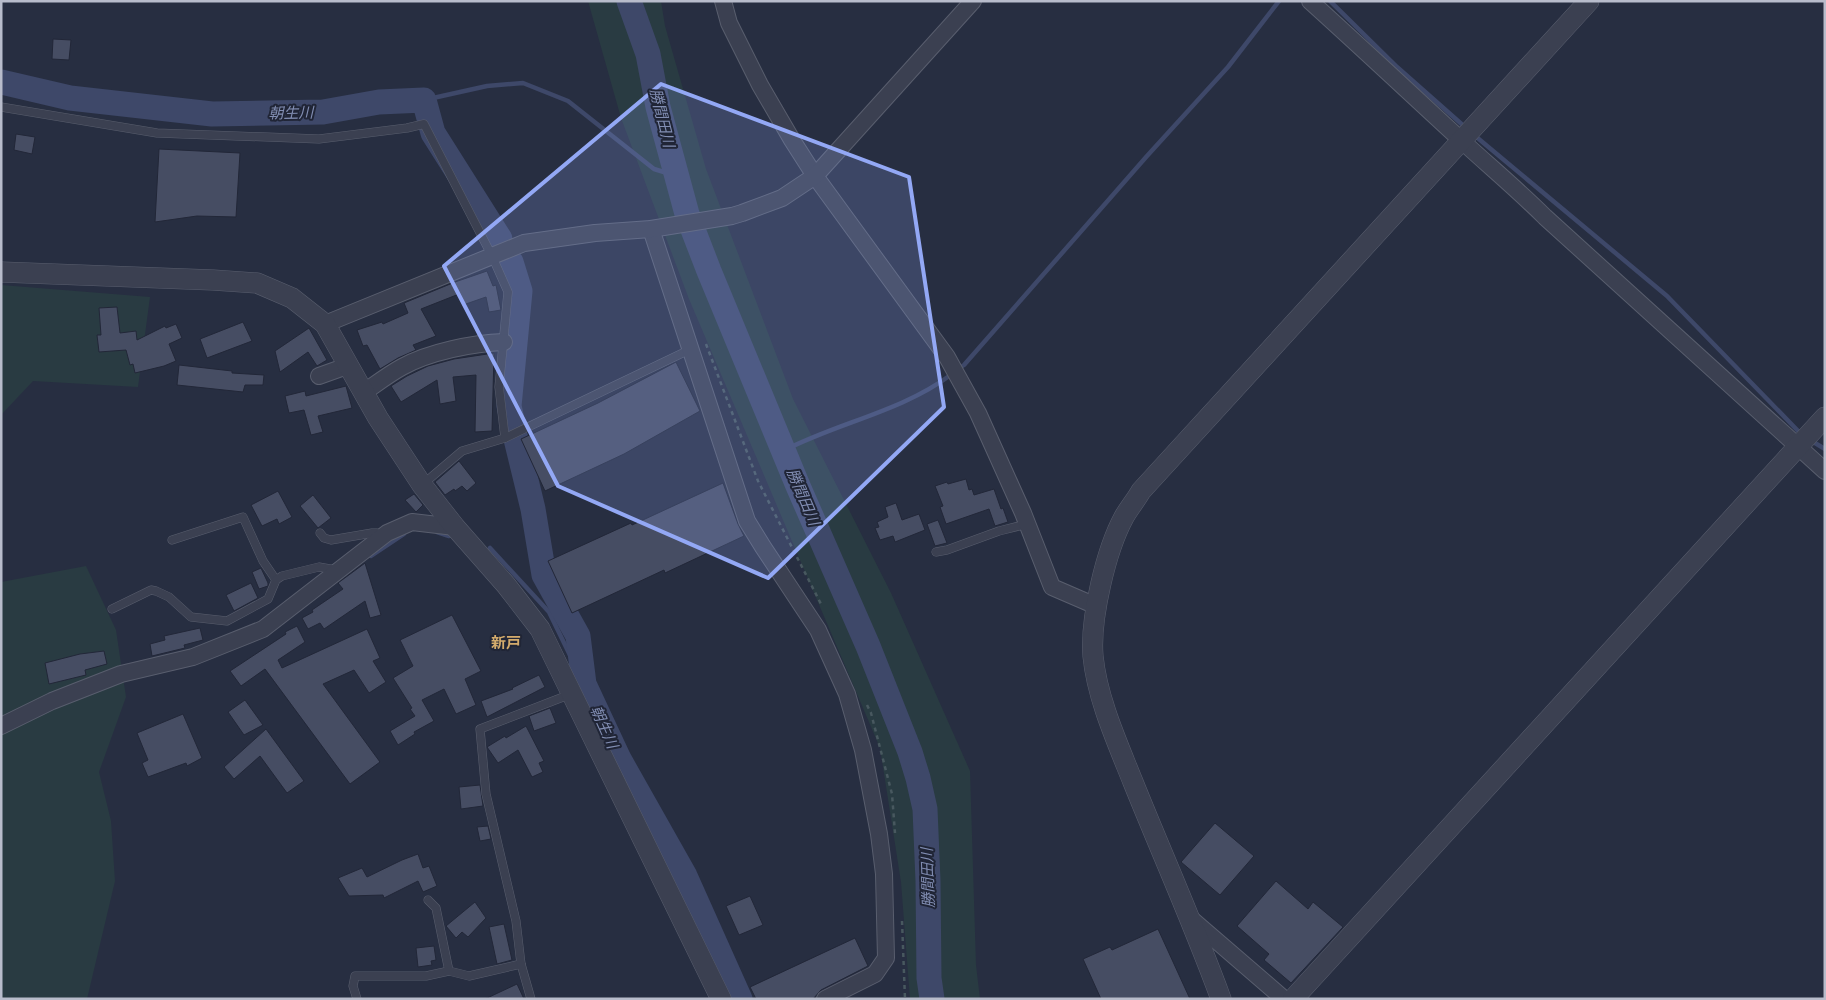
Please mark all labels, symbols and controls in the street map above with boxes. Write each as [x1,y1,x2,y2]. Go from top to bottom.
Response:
water label: 勝間田川 [647,86,679,151]
water label: 朝生川 [268,103,316,121]
water label: 勝間田川 [784,465,825,530]
district label: 新戸 [491,633,521,651]
water label: 朝生川 [588,702,623,753]
water label: 勝間田川 [917,846,937,908]

